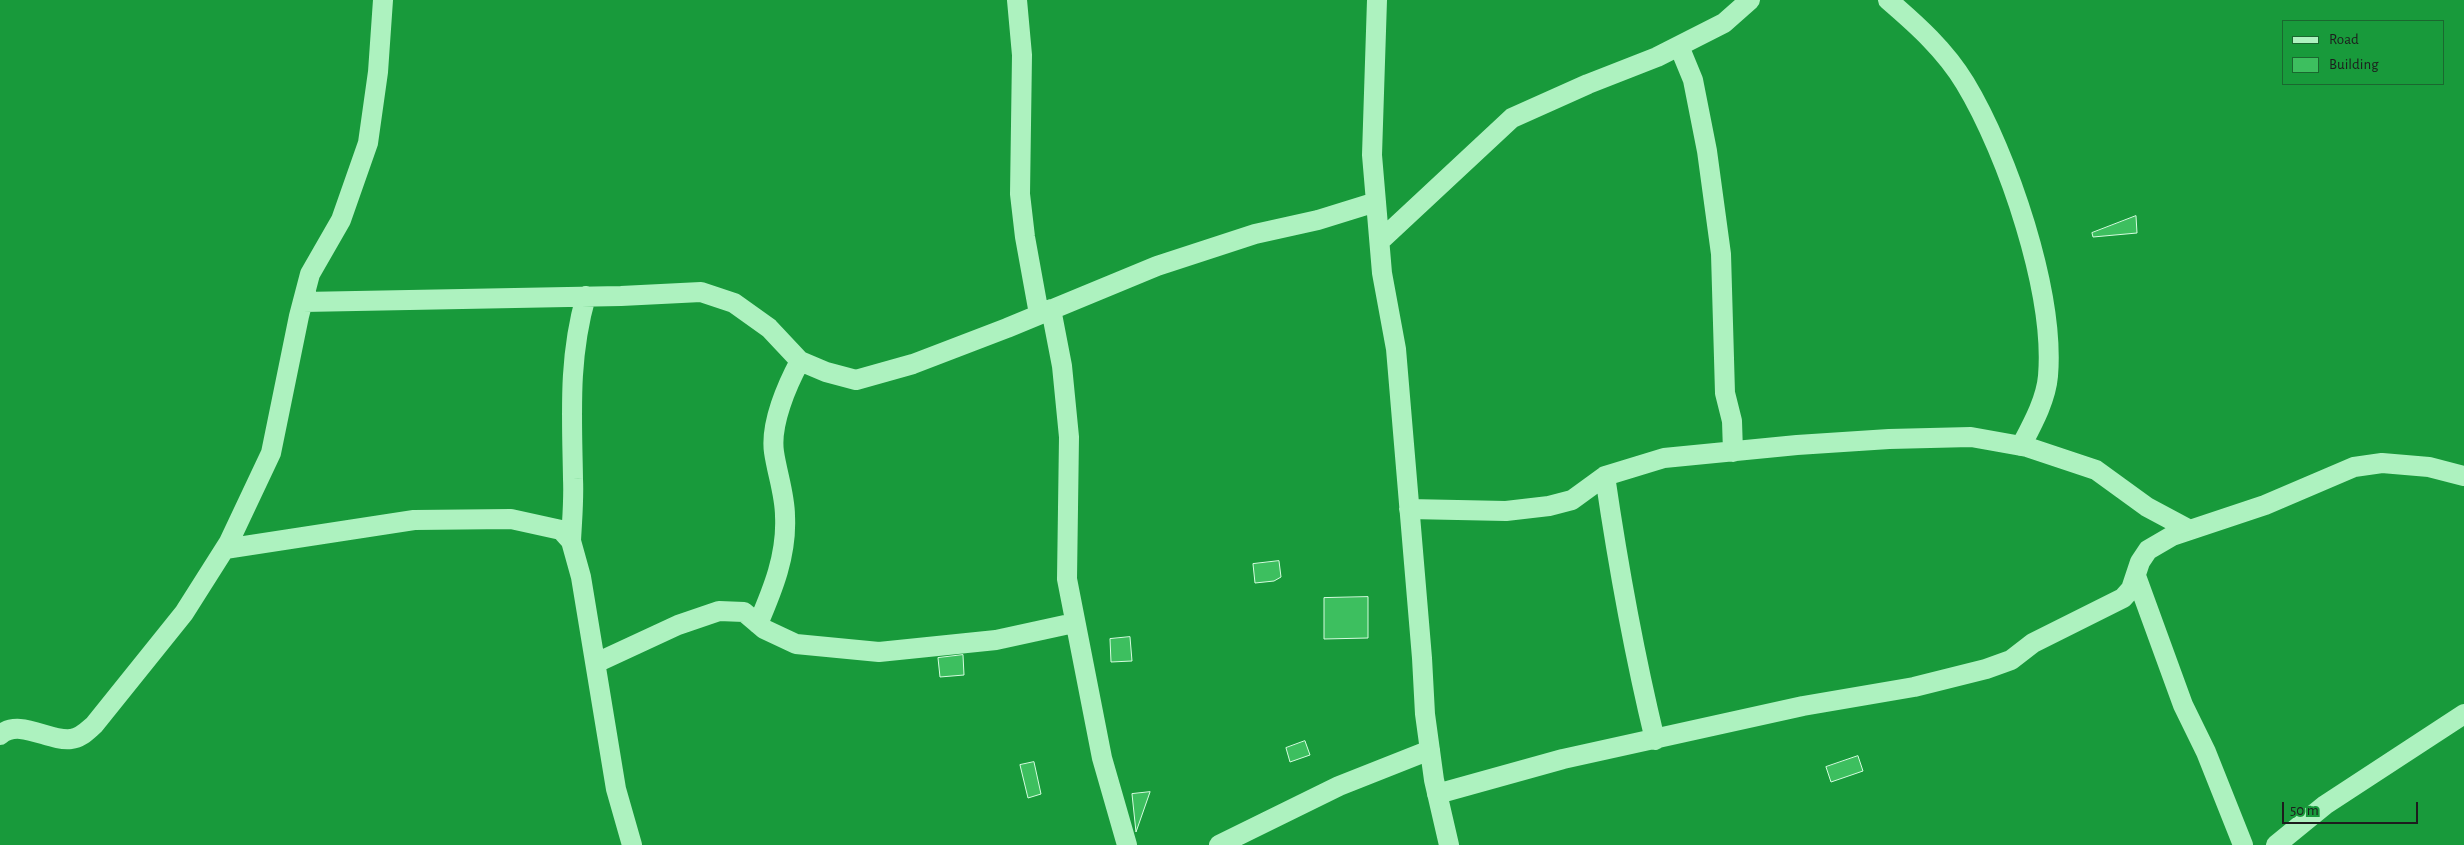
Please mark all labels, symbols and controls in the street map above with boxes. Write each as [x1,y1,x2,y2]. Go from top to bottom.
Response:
legend [2282,20,2444,85]
text: Road [2329,32,2359,47]
text: Building [2329,57,2379,72]
scale bar [2284,792,2420,824]
text: 50 m [2290,803,2319,818]

